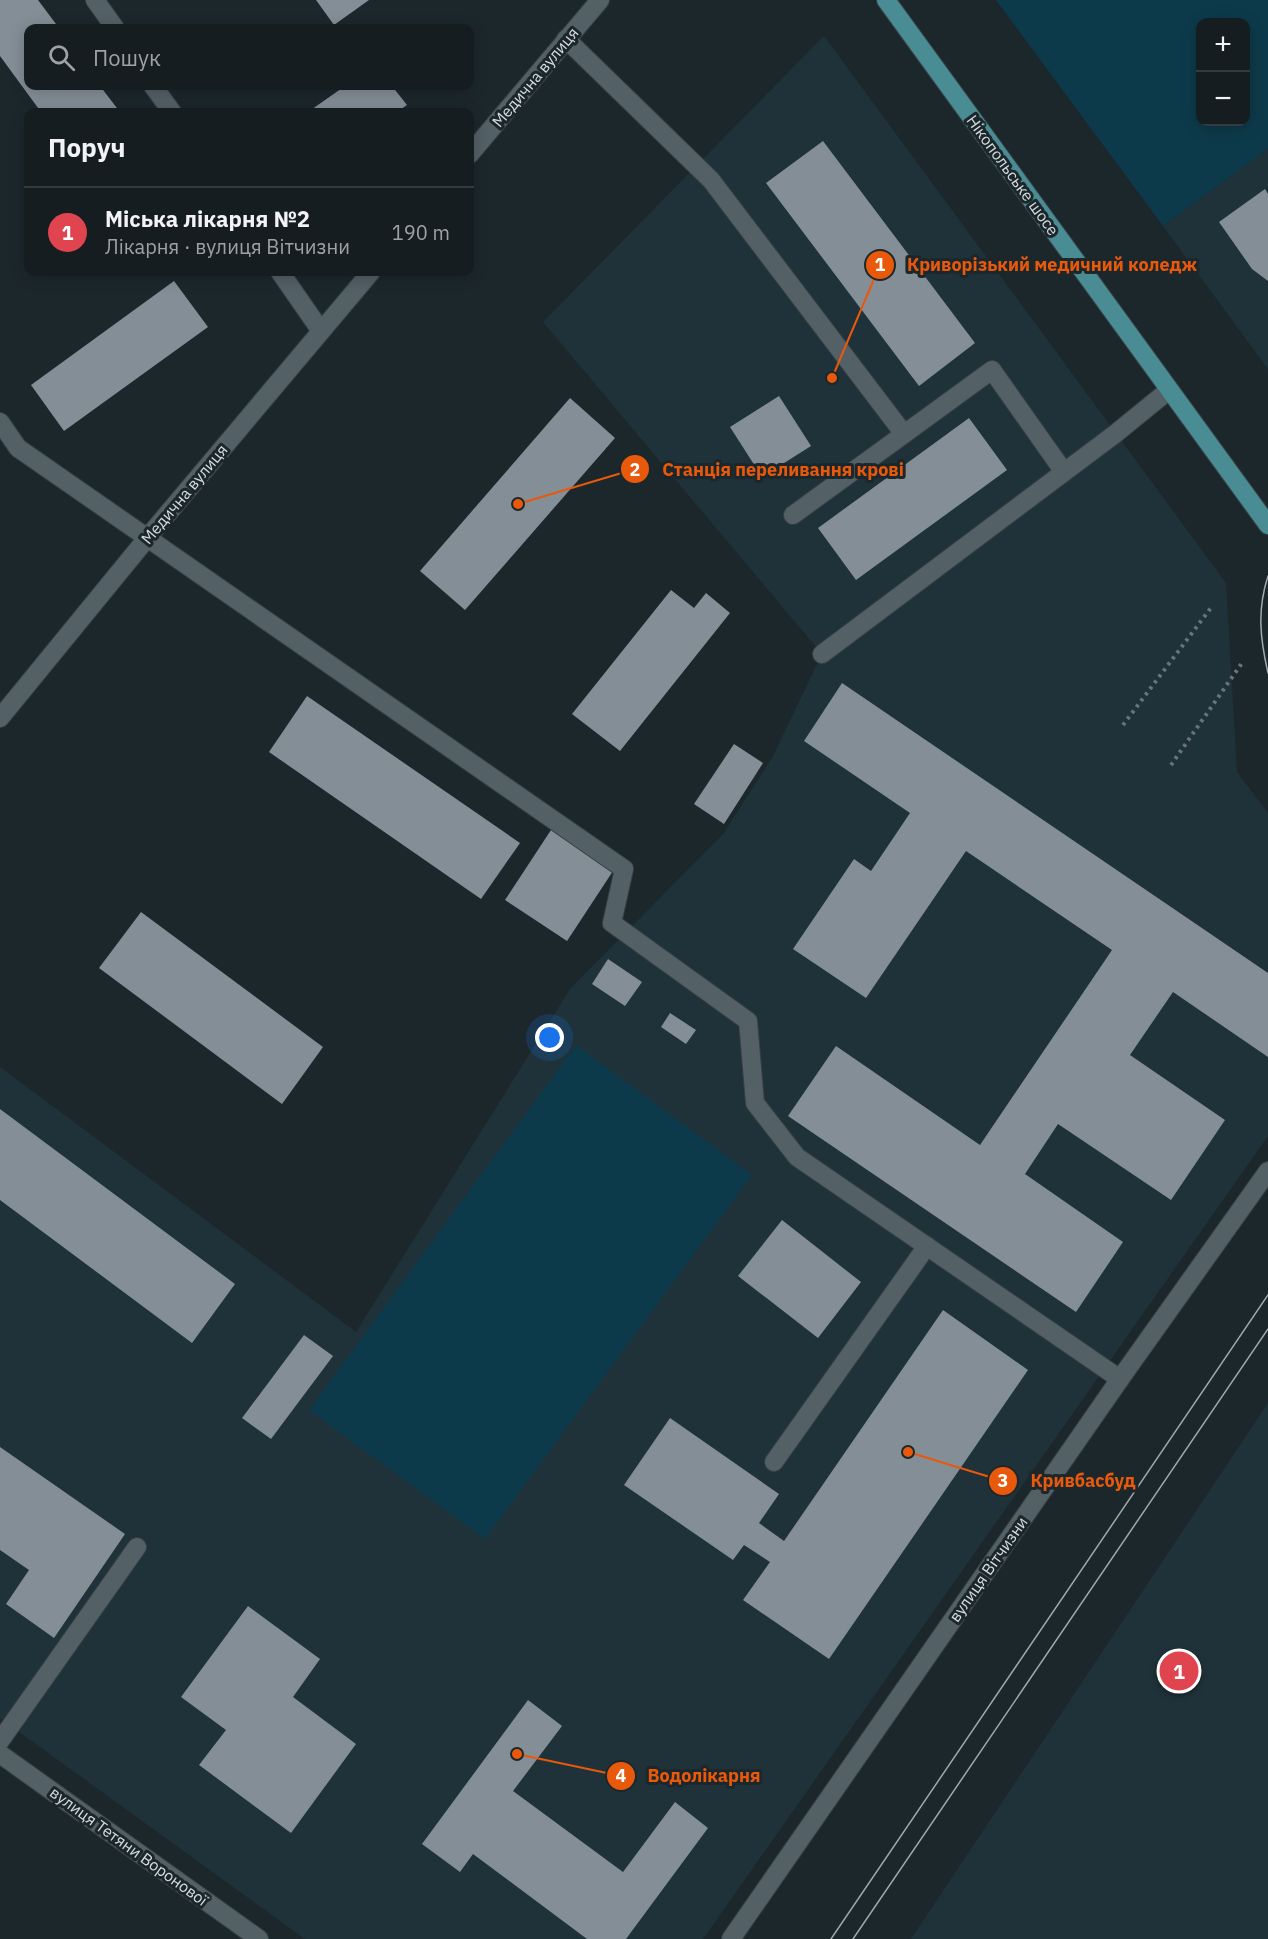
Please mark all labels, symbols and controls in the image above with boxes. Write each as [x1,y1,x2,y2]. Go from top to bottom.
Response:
map controls [1196,18,1250,126]
button: + [1196,18,1250,72]
street label: Медична вулиця [487,23,583,131]
search box [24,24,474,90]
icon: search [45,41,78,74]
text: Пошук [93,43,161,72]
button: − [1196,72,1250,126]
street label: Нікопольське шосе [963,111,1064,239]
text: Поруч [48,130,126,164]
text: Міська лікарня №2 [105,204,310,233]
text: 1 [62,219,74,246]
text: 190 m [392,219,450,246]
text: Лікарня · вулиця Вітчизни [105,233,350,260]
callout: Криворізький медичний коледж [865,247,1209,283]
text: 1 [875,253,886,276]
text: Криворізький медичний коледж [907,253,1197,276]
street label: Медична вулиця [136,440,232,548]
callout: Станція переливання крові [620,451,916,487]
text: 2 [630,458,640,481]
text: Станція переливання крові [662,458,904,481]
your location [535,1023,564,1052]
callout: Кривбасбуд [988,1463,1147,1499]
text: 3 [998,1469,1008,1492]
text: Кривбасбуд [1030,1469,1136,1492]
street label: вулиця Вітчизни [944,1513,1032,1625]
pin: 1 [1160,1648,1198,1694]
callout: Водолікарня [606,1758,773,1794]
text: 4 [616,1764,627,1787]
text: Водолікарня [647,1764,761,1787]
street label: вулиця Тетяни Воронової [46,1782,213,1911]

